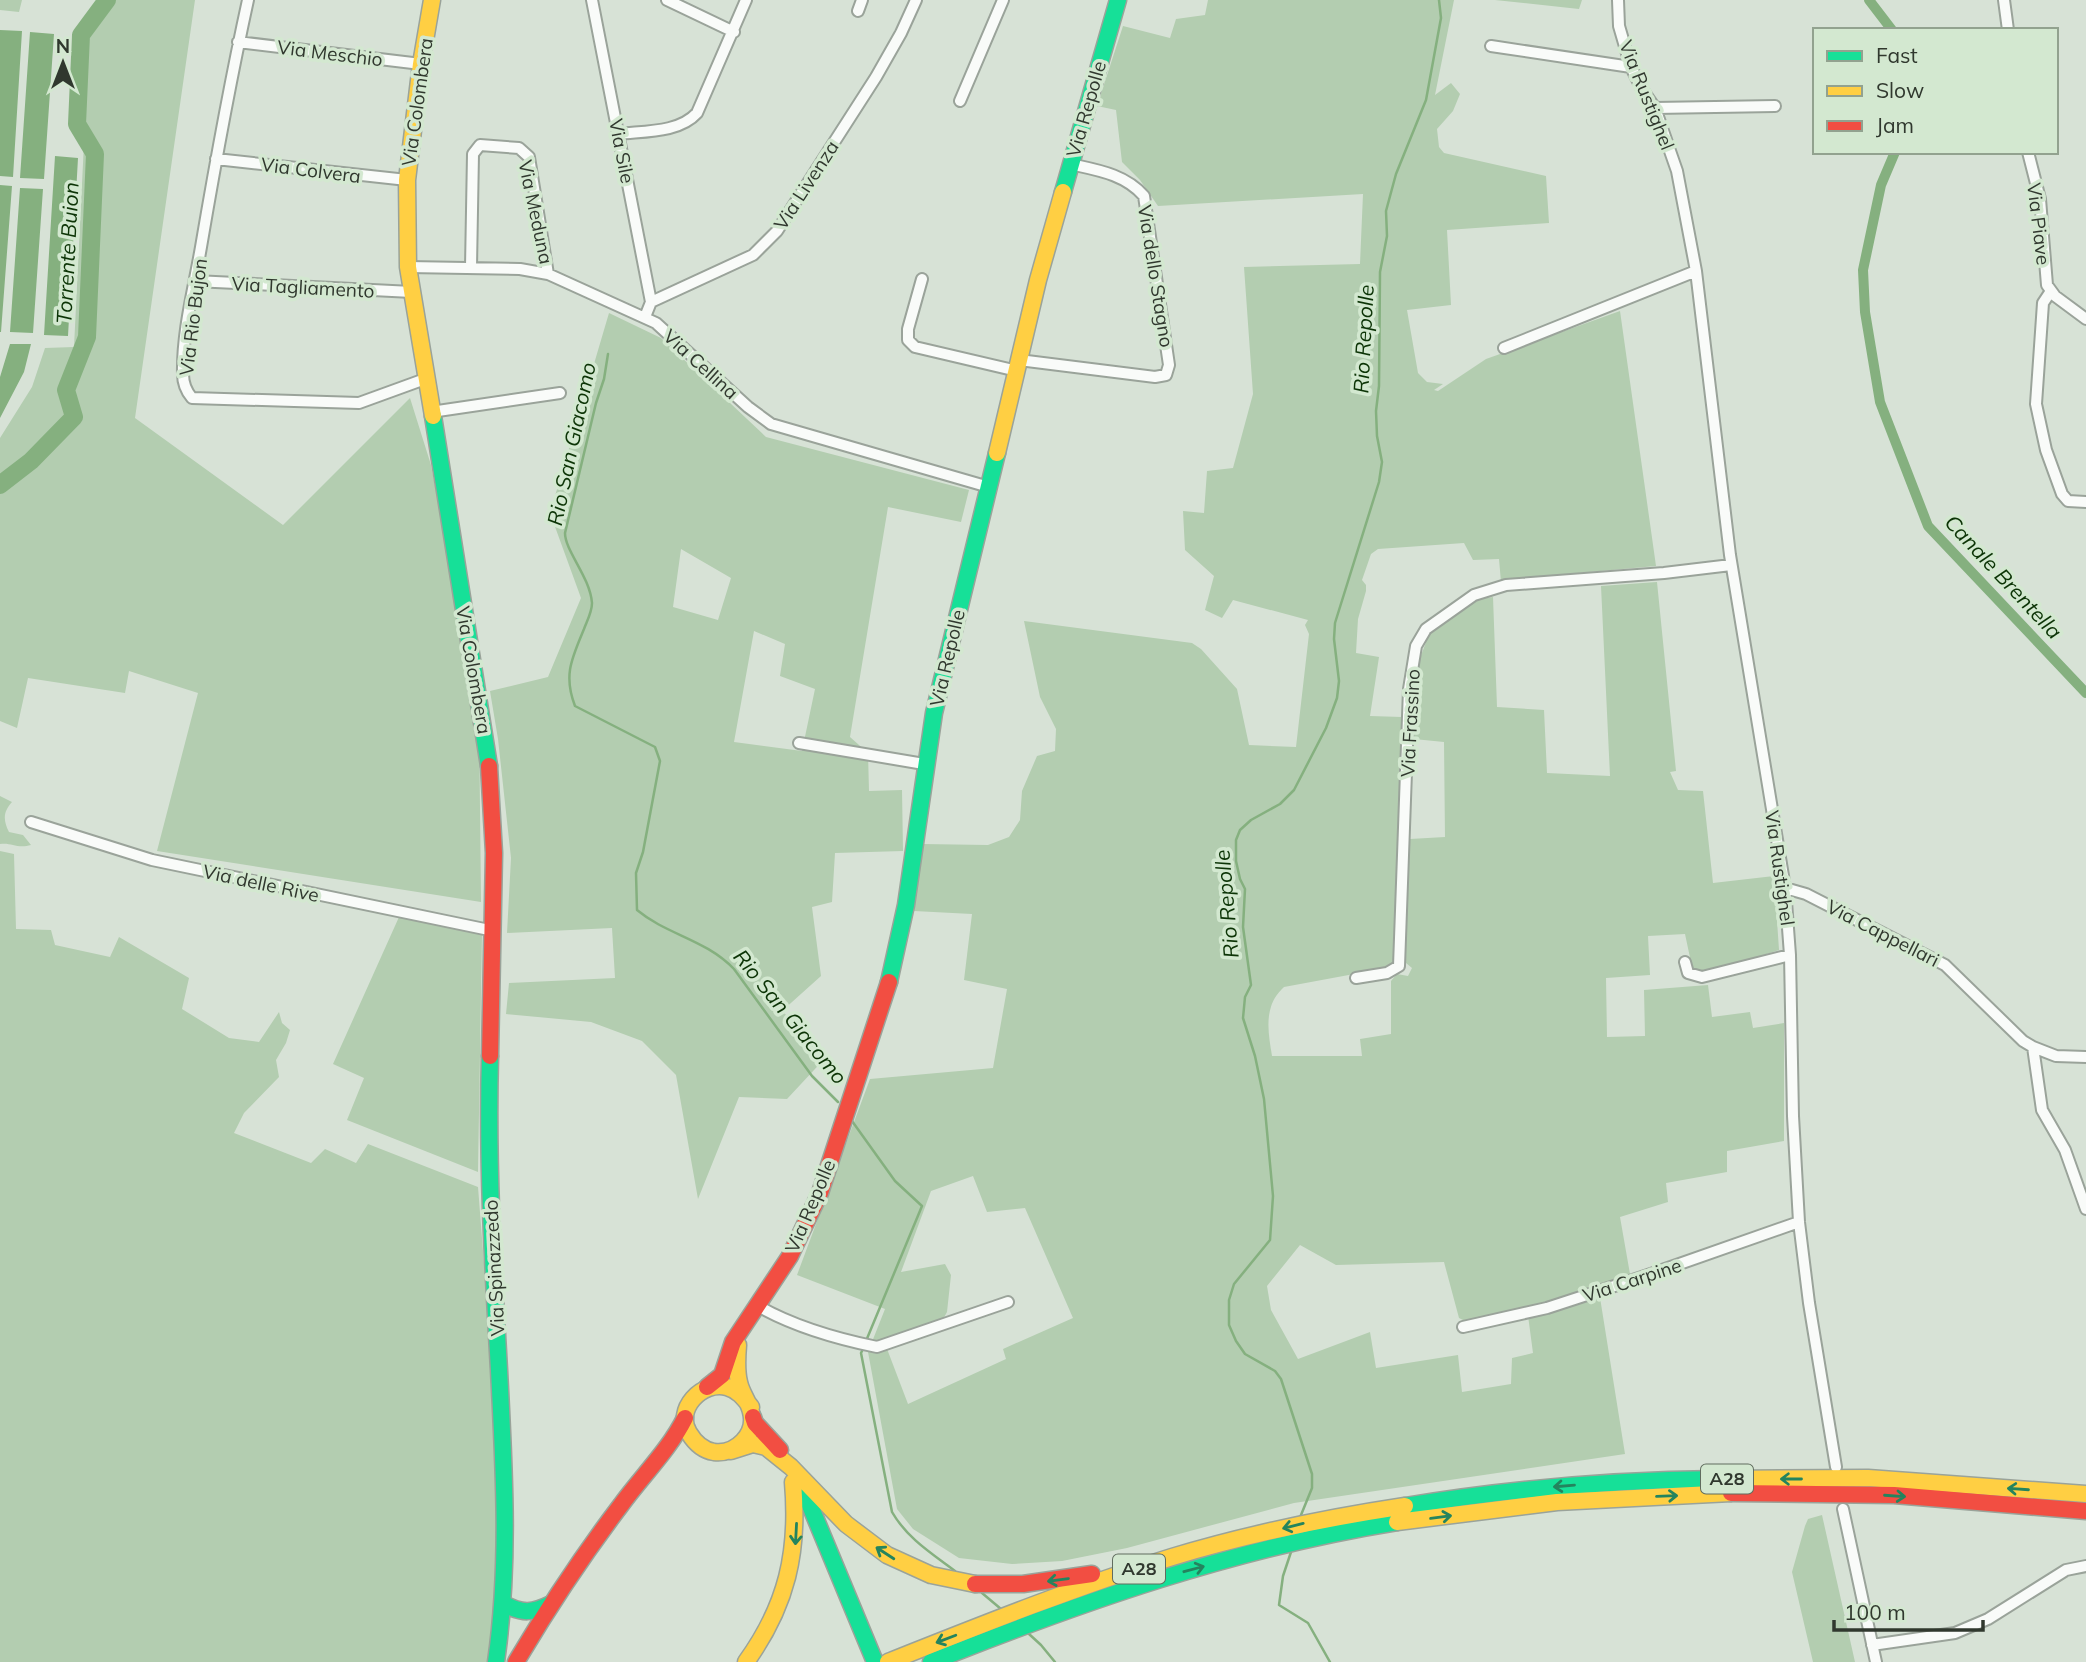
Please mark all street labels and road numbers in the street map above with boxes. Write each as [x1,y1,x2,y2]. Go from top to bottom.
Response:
street label: Via Meschio [276,35,384,71]
street label: Via Colombera [396,36,438,168]
street label: Via Rustighel [1614,37,1680,153]
street label: Via Repolle [1061,58,1111,160]
street label: Via Sile [604,117,640,185]
street label: Via Livenza [768,136,844,234]
street label: Via Colvera [260,152,362,188]
street label: Via Meduna [513,158,559,266]
street label: Via Piave [2022,182,2056,266]
street label: Via dello Stagno [1133,203,1179,349]
street label: Via Rio Bujon [174,257,212,377]
street label: Via Tagliamento [231,271,375,303]
street label: Via Cellina [658,324,744,404]
street label: Via Colombera [451,604,497,736]
street label: Via Repolle [924,607,970,709]
street label: Via Frassino [1395,668,1425,778]
street label: Via Rustighel [1760,809,1800,927]
street label: Via delle Rive [201,859,321,907]
street label: Via Cappellari [1823,894,1943,972]
street label: Via Repolle [780,1156,840,1256]
street label: Via Spinazzedo [478,1199,510,1337]
street label: Via Carpine [1580,1253,1684,1307]
road number: A28 [1701,1464,1753,1494]
road number: A28 [1113,1554,1165,1584]

